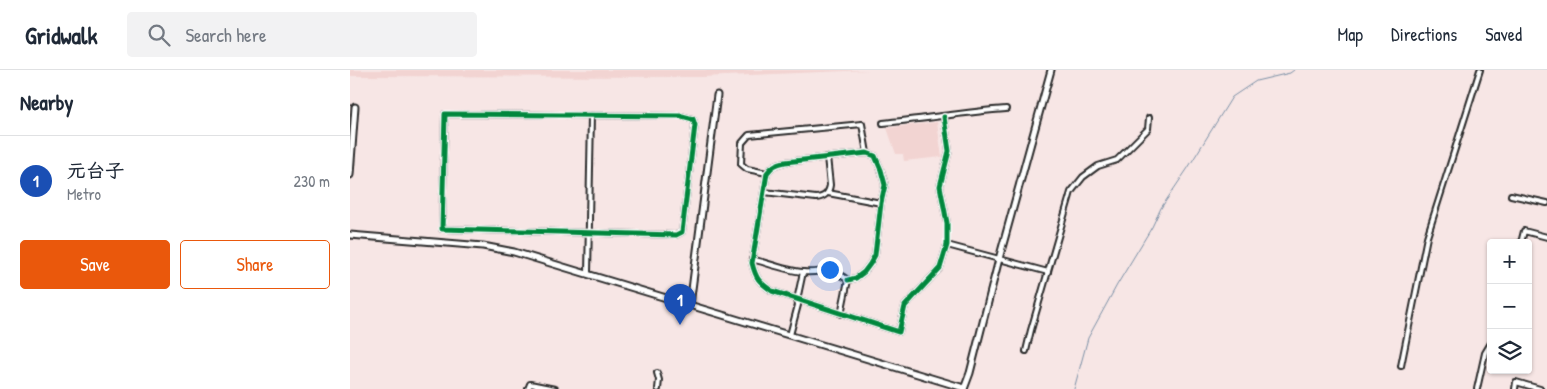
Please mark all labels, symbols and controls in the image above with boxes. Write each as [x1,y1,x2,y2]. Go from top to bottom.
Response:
search box [127,12,477,57]
text: Gridwalk [25,19,97,51]
icon: search [145,21,173,49]
text: Search here [185,22,267,48]
text: Map [1338,22,1363,47]
text: Directions [1391,22,1457,47]
text: Saved [1485,22,1522,47]
text: Nearby [20,88,73,117]
text: 元台子 [67,157,124,183]
text: 1 [33,170,39,192]
text: 230 m [294,170,330,192]
text: Metro [67,183,101,205]
map controls [1487,239,1532,374]
button: + [1487,239,1532,284]
button: Save [20,240,170,289]
button: Share [180,240,330,289]
your location [817,257,843,283]
pin: 1 [664,284,696,325]
button: − [1487,284,1532,329]
button: layers [1487,329,1532,374]

